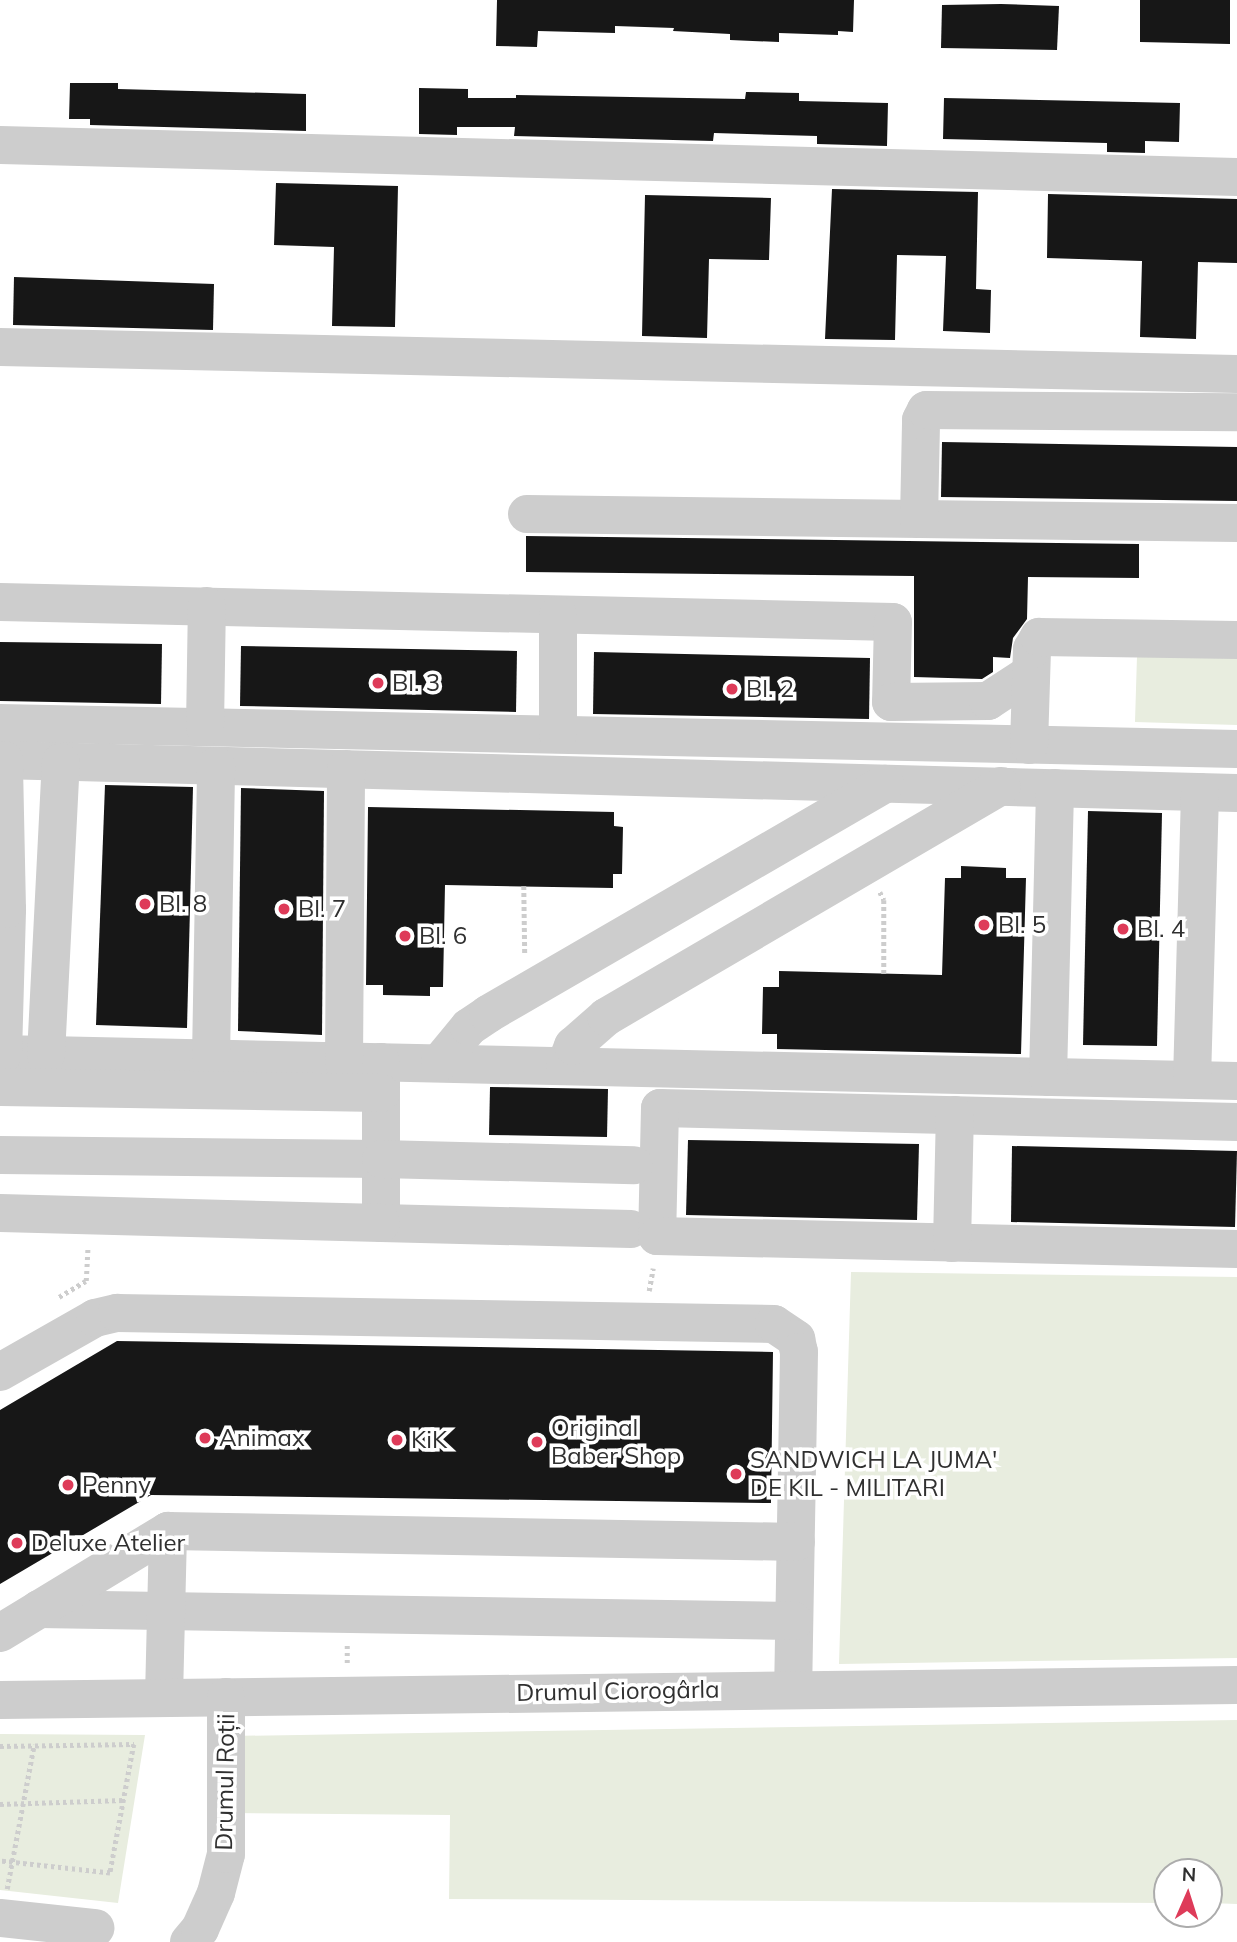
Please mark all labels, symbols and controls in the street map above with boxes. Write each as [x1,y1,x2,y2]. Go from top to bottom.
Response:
place label: Bl. 3 [392,669,440,697]
marker: Bl. 3 [370,675,386,691]
place label: Bl. 2 [746,675,794,703]
marker: Bl. 2 [724,681,740,697]
place label: Bl. 8 [159,890,207,918]
place label: Bl. 7 [298,895,346,923]
marker: Bl. 8 [137,896,153,912]
marker: Bl. 7 [276,901,292,917]
place label: Bl. 5 [998,911,1046,939]
place label: Bl. 4 [1137,915,1185,943]
marker: Bl. 5 [976,917,992,933]
marker: Bl. 4 [1115,921,1131,937]
place label: Bl. 6 [419,922,467,950]
marker: Bl. 6 [397,928,413,944]
place label: Original Baber Shop [551,1414,681,1470]
place label: Animax [219,1424,305,1452]
place label: KiK [411,1426,447,1454]
marker: Animax [197,1430,213,1446]
marker: KiK [389,1432,405,1448]
marker: Original Baber Shop [529,1434,545,1450]
place label: SANDWICH LA JUMA' DE KIL - MILITARI [750,1446,997,1502]
marker: SANDWICH LA JUMA' DE KIL - MILITARI [728,1466,744,1482]
place label: Penny [82,1471,151,1499]
marker: Penny [60,1477,76,1493]
place label: Deluxe Atelier [31,1529,185,1557]
marker: Deluxe Atelier [9,1535,25,1551]
street label: Drumul Ciorogârla [516,1675,720,1707]
street label: Drumul Roții [209,1713,241,1851]
north arrow [1153,1858,1223,1928]
text: N [1181,1862,1197,1886]

